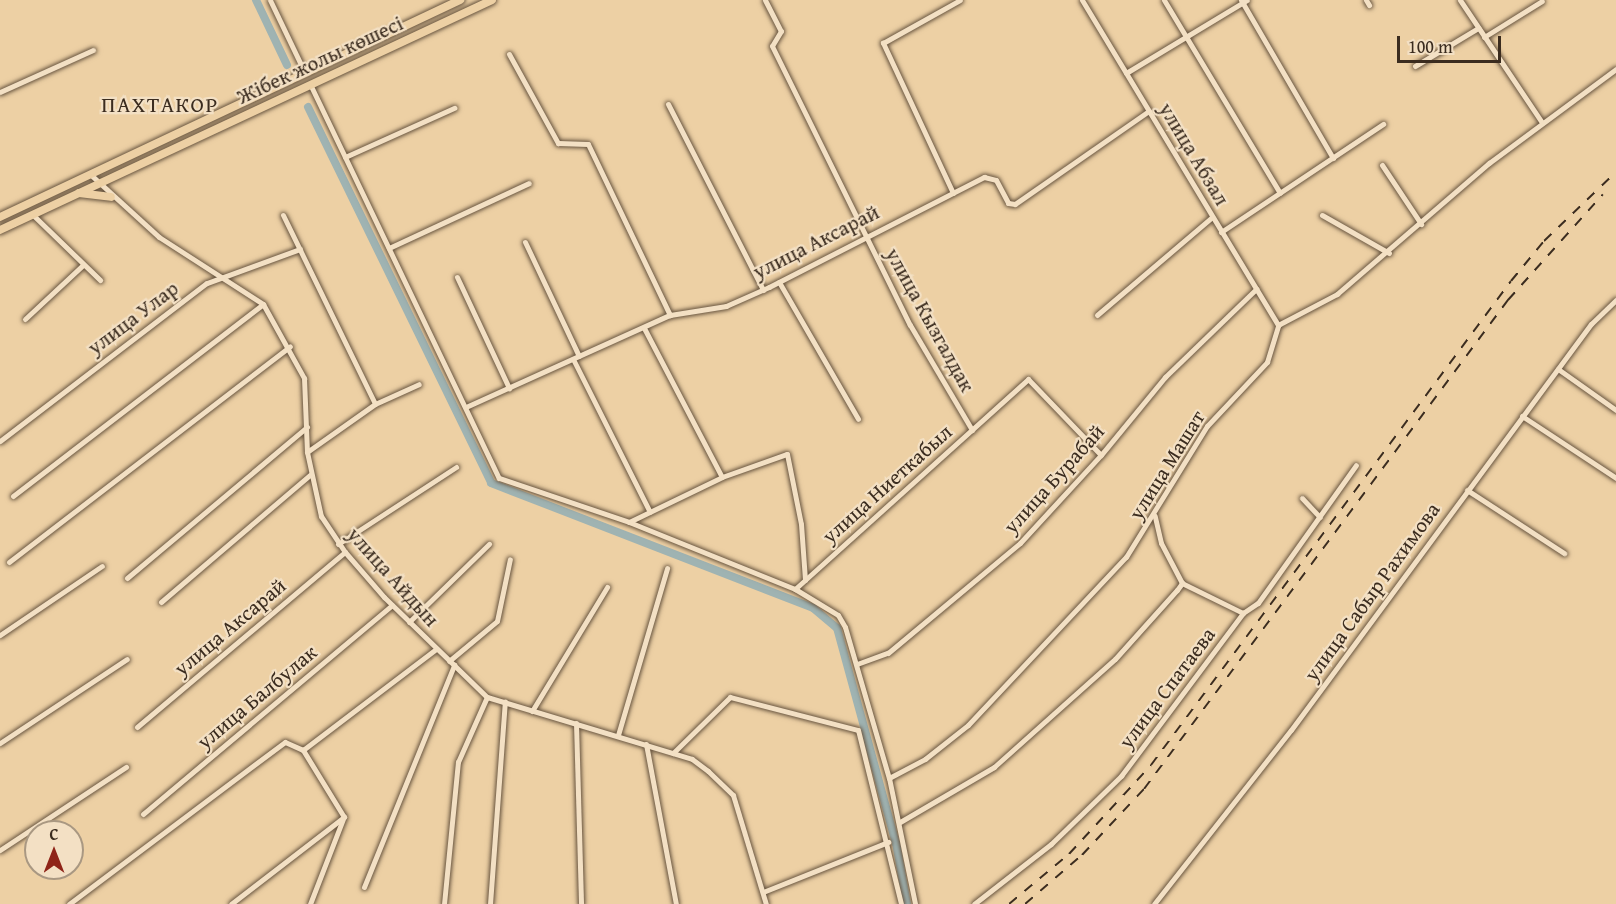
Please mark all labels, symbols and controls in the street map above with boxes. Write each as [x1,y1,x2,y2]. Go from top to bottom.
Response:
street label: Жібек жолы көшесі [233,10,407,110]
scale bar [1400,24,1504,62]
text: 100 m [1408,33,1453,60]
district label: ПАХТАКОР [101,92,219,118]
street label: улица Абзал [1153,98,1235,210]
street label: улица Аксарай [749,199,883,285]
street label: улица Кызгалдак [880,244,980,396]
street label: улица Улар [83,276,183,360]
street label: улица Машат [1124,406,1210,524]
street label: улица Ниеткабыл [817,419,957,549]
street label: улица Бурабай [998,419,1110,539]
street label: улица Сабыр Рахимова [1299,498,1445,686]
street label: улица Айдын [342,522,444,632]
street label: улица Аксарай [169,573,291,681]
street label: улица Спатаева [1113,623,1221,753]
street label: улица Балбулак [192,640,322,754]
north arrow [24,820,84,880]
text: С [49,822,59,846]

